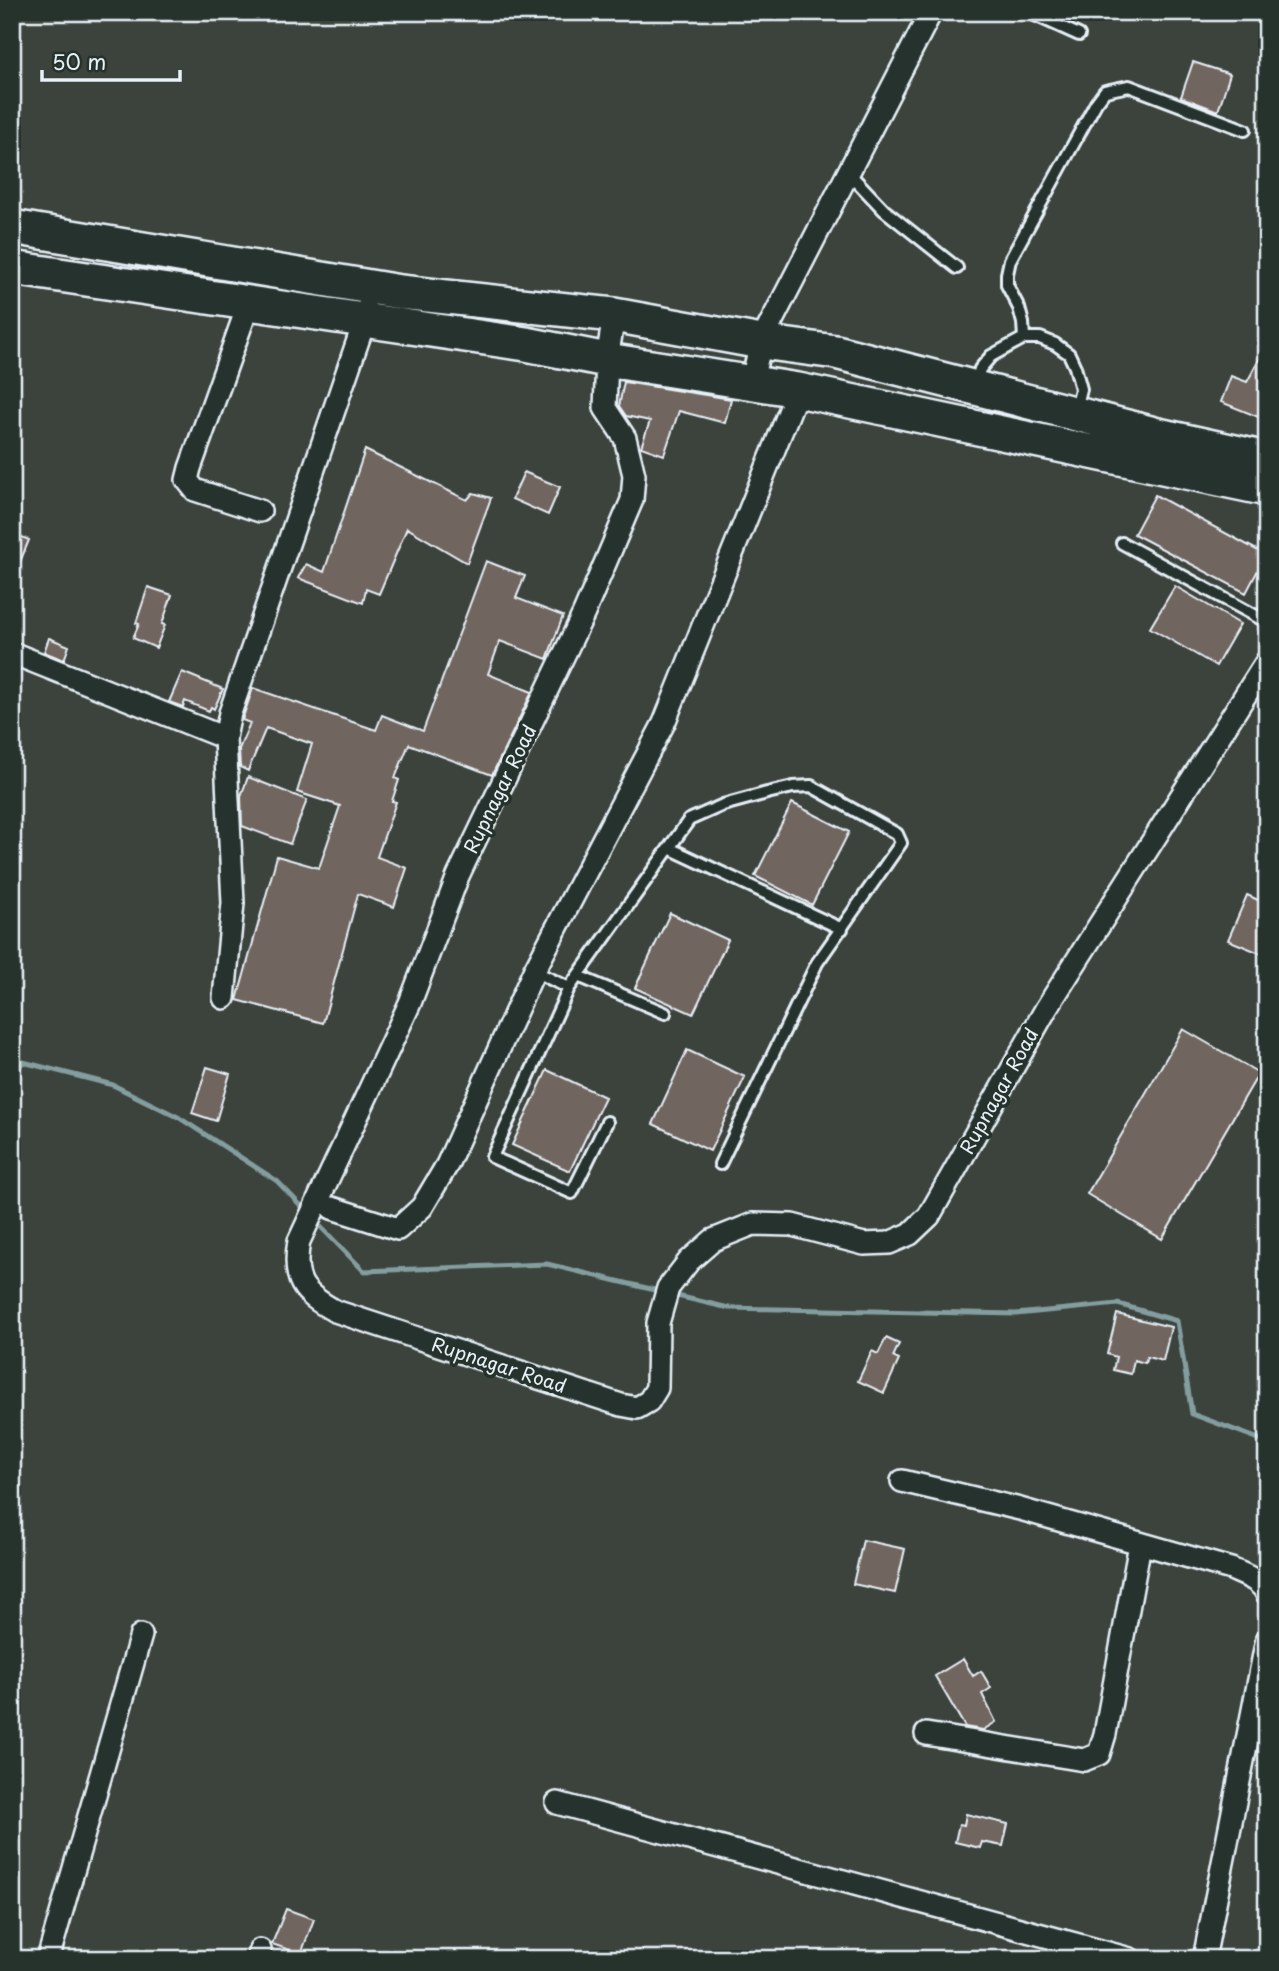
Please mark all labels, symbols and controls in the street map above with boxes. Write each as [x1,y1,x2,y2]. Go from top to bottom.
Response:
scale bar [42,38,180,82]
text: 50 m [52,45,106,77]
street label: Rupnagar Road [456,719,542,858]
street label: Rupnagar Road [952,1022,1044,1159]
street label: Rupnagar Road [428,1329,570,1399]

